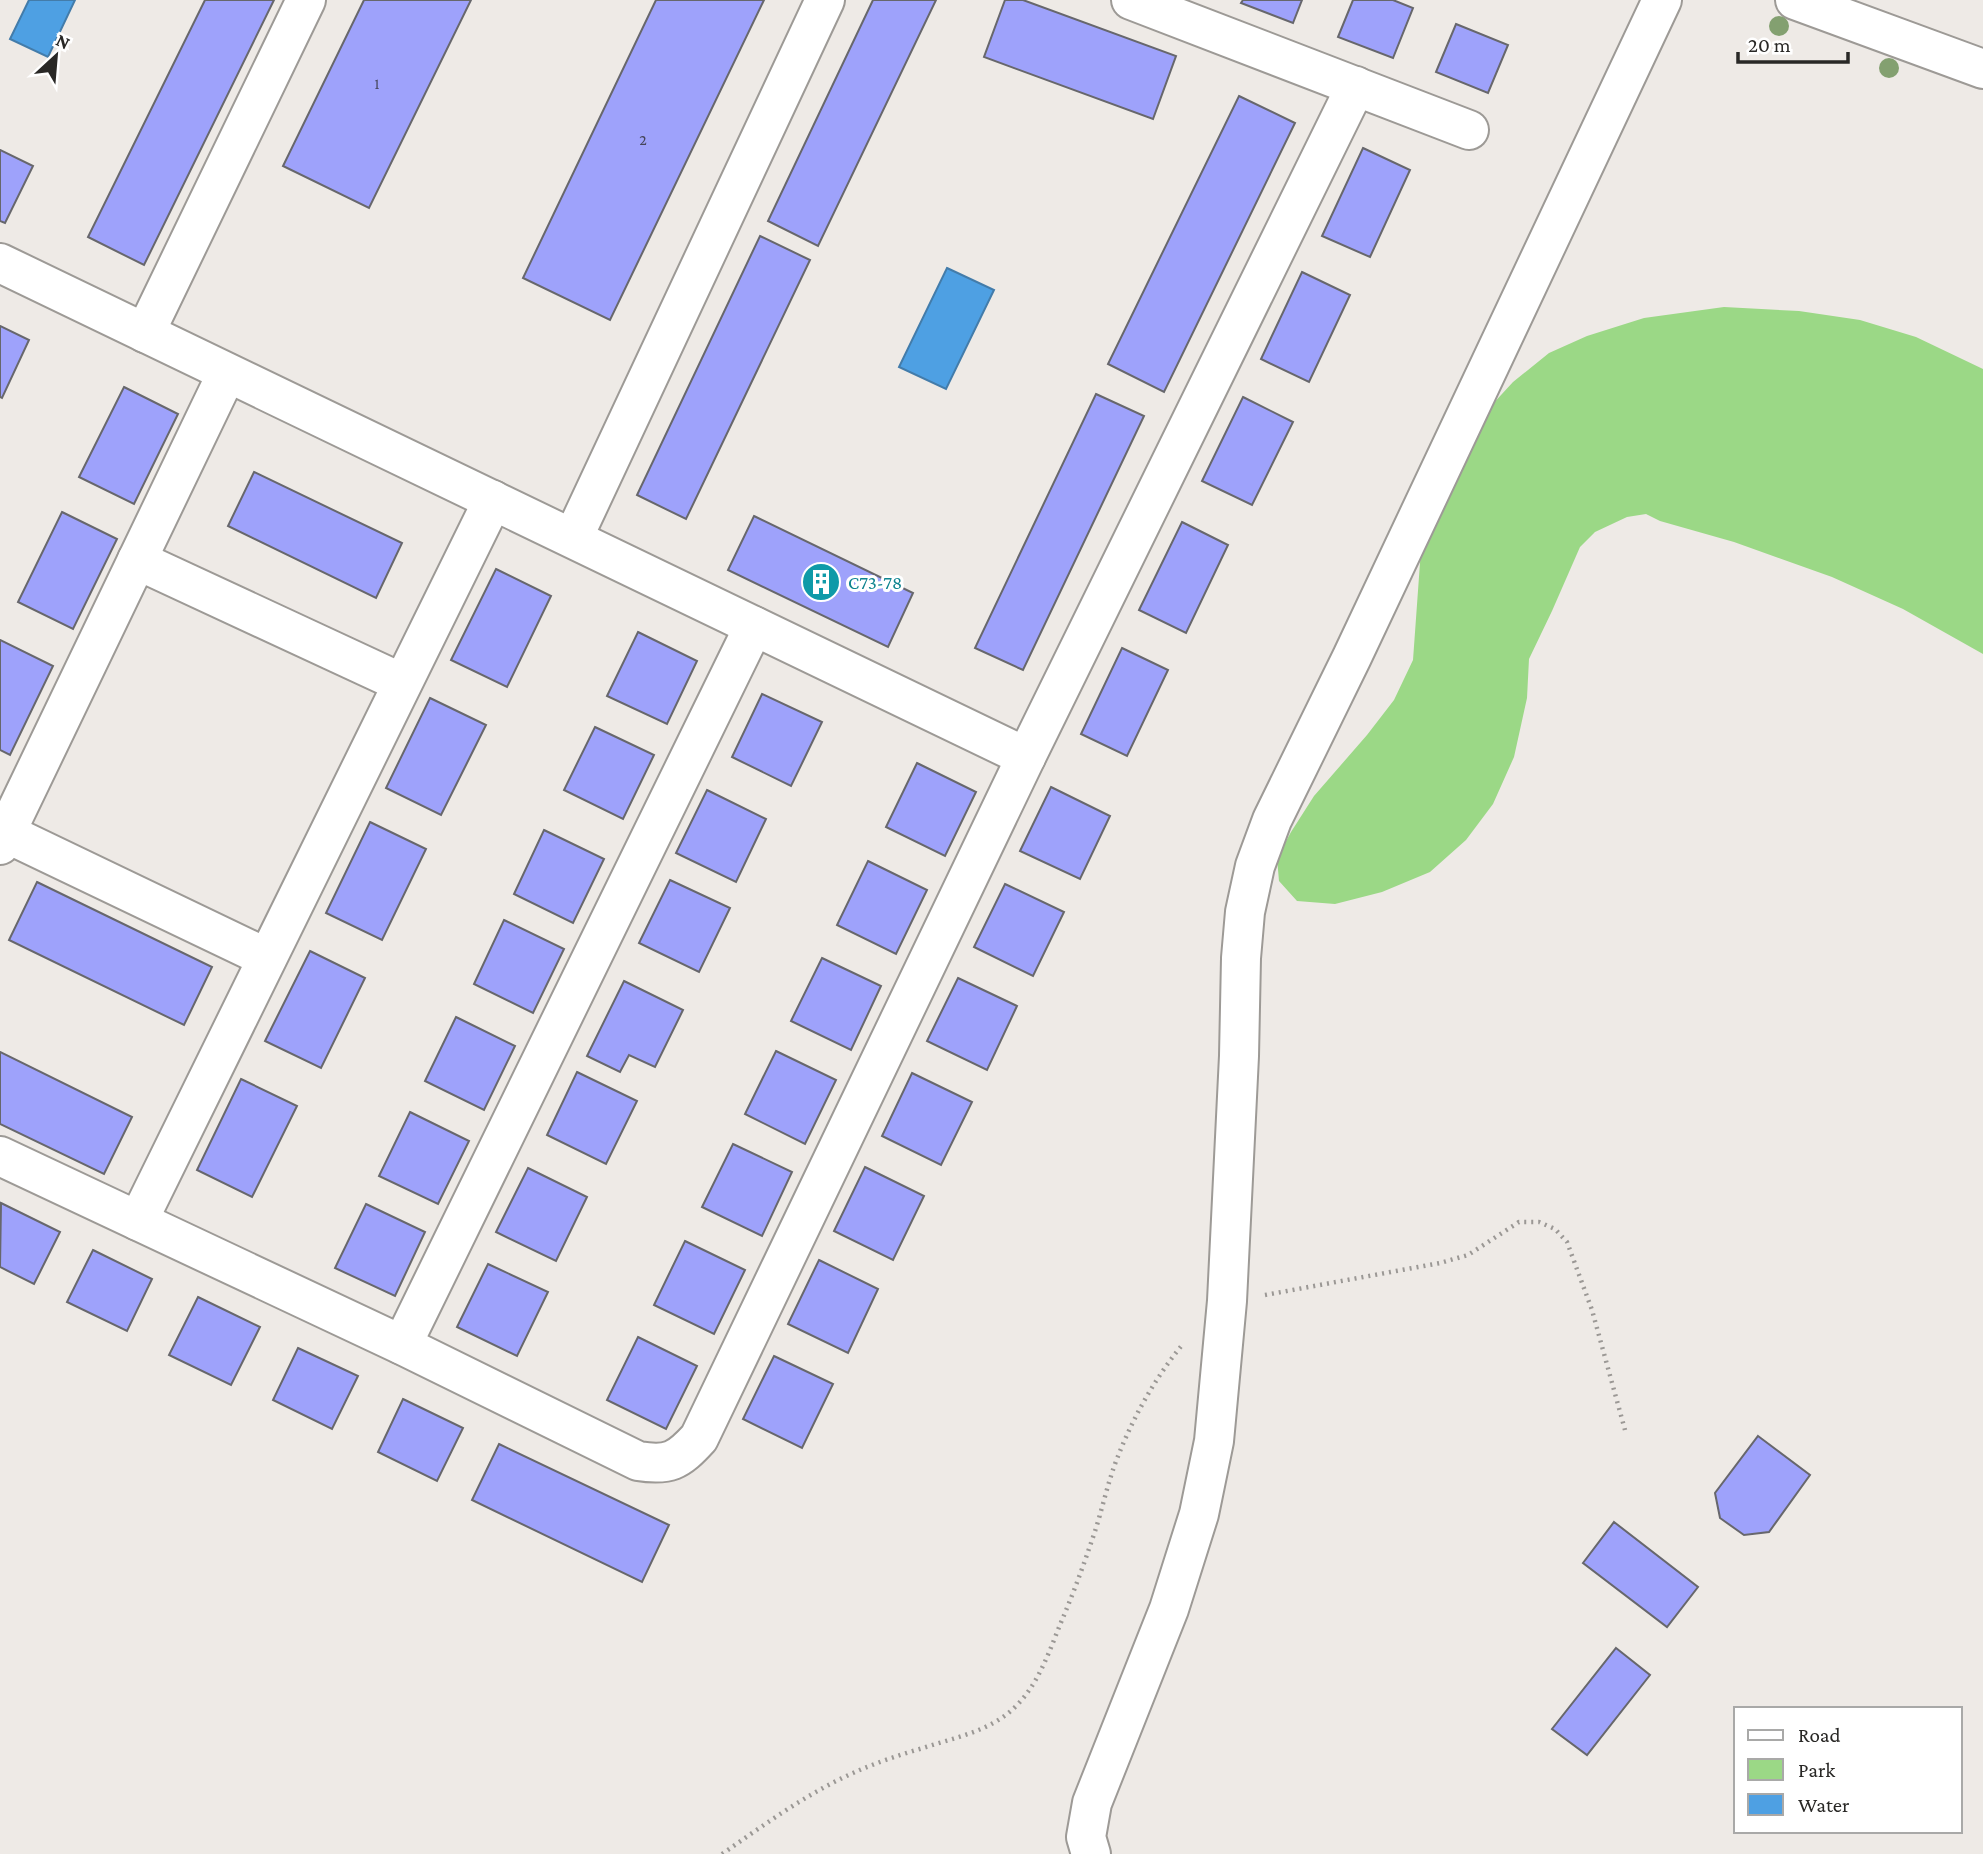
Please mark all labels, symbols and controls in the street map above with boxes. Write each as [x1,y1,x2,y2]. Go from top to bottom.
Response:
north arrow [21,21,91,91]
scale bar [1738,21,1848,65]
text: N [53,29,74,53]
text: 20 m [1748,33,1791,57]
house number: 1 [374,75,380,92]
house number: 2 [639,131,647,148]
building icon: C73-78 [800,561,842,603]
place label: C73-78 [848,572,902,593]
legend [1734,1707,1962,1833]
text: Road [1798,1723,1841,1747]
text: Park [1798,1758,1835,1782]
text: Water [1798,1793,1850,1817]

